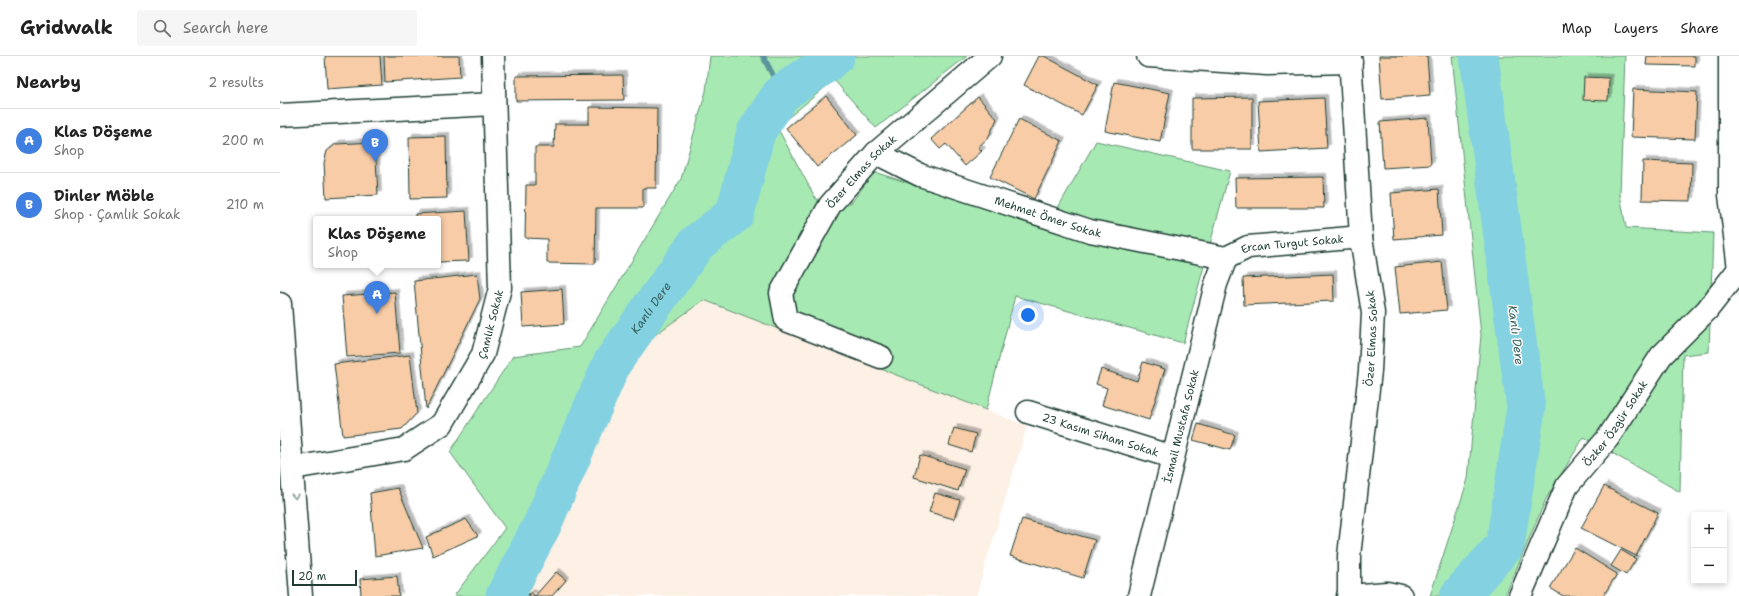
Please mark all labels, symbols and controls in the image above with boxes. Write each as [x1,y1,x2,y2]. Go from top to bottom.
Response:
search box [137,10,417,46]
text: Gridwalk [20,15,113,40]
icon: search [151,17,173,39]
text: Search here [183,18,269,38]
text: Map [1562,19,1592,37]
text: Layers [1614,19,1658,37]
text: Share [1680,19,1719,37]
text: Nearby [16,71,81,93]
text: 2 results [208,74,264,91]
text: Klas Döşeme [54,122,152,142]
pin: B [362,129,388,162]
text: A [24,132,34,149]
text: 200 m [222,132,264,149]
street label: Özer Elmas Sokak [823,132,900,212]
text: Shop [54,142,84,159]
text: Dinler Möble [54,186,154,206]
street label: Mehmet Ömer Sokak [993,193,1103,241]
text: B [25,196,33,213]
text: 210 m [226,196,264,213]
text: Shop · Çamlık Sokak [54,206,181,223]
popup [313,216,441,268]
text: Klas Döşeme [328,224,426,244]
street label: Ercan Turgut Sokak [1238,232,1345,257]
text: Shop [328,244,358,261]
water label: Kanlı Dere [627,279,675,337]
pin: A [364,281,390,314]
street label: Çamlık Sokak [475,288,507,362]
street label: Özer Elmas Sokak [1361,289,1381,387]
water label: Kanlı Dere [1504,304,1528,366]
your location [1018,305,1038,325]
street label: İsmail Mustafa Sokak [1160,368,1203,485]
street label: Özker Özgür Sokak [1580,377,1651,470]
street label: 23 Kasım Siham Sokak [1040,410,1161,460]
one-way arrow [290,493,299,499]
map controls [1691,512,1727,584]
button: + [1691,512,1727,548]
button: − [1691,548,1727,584]
scale bar [292,568,357,587]
text: 20 m [298,569,326,584]

